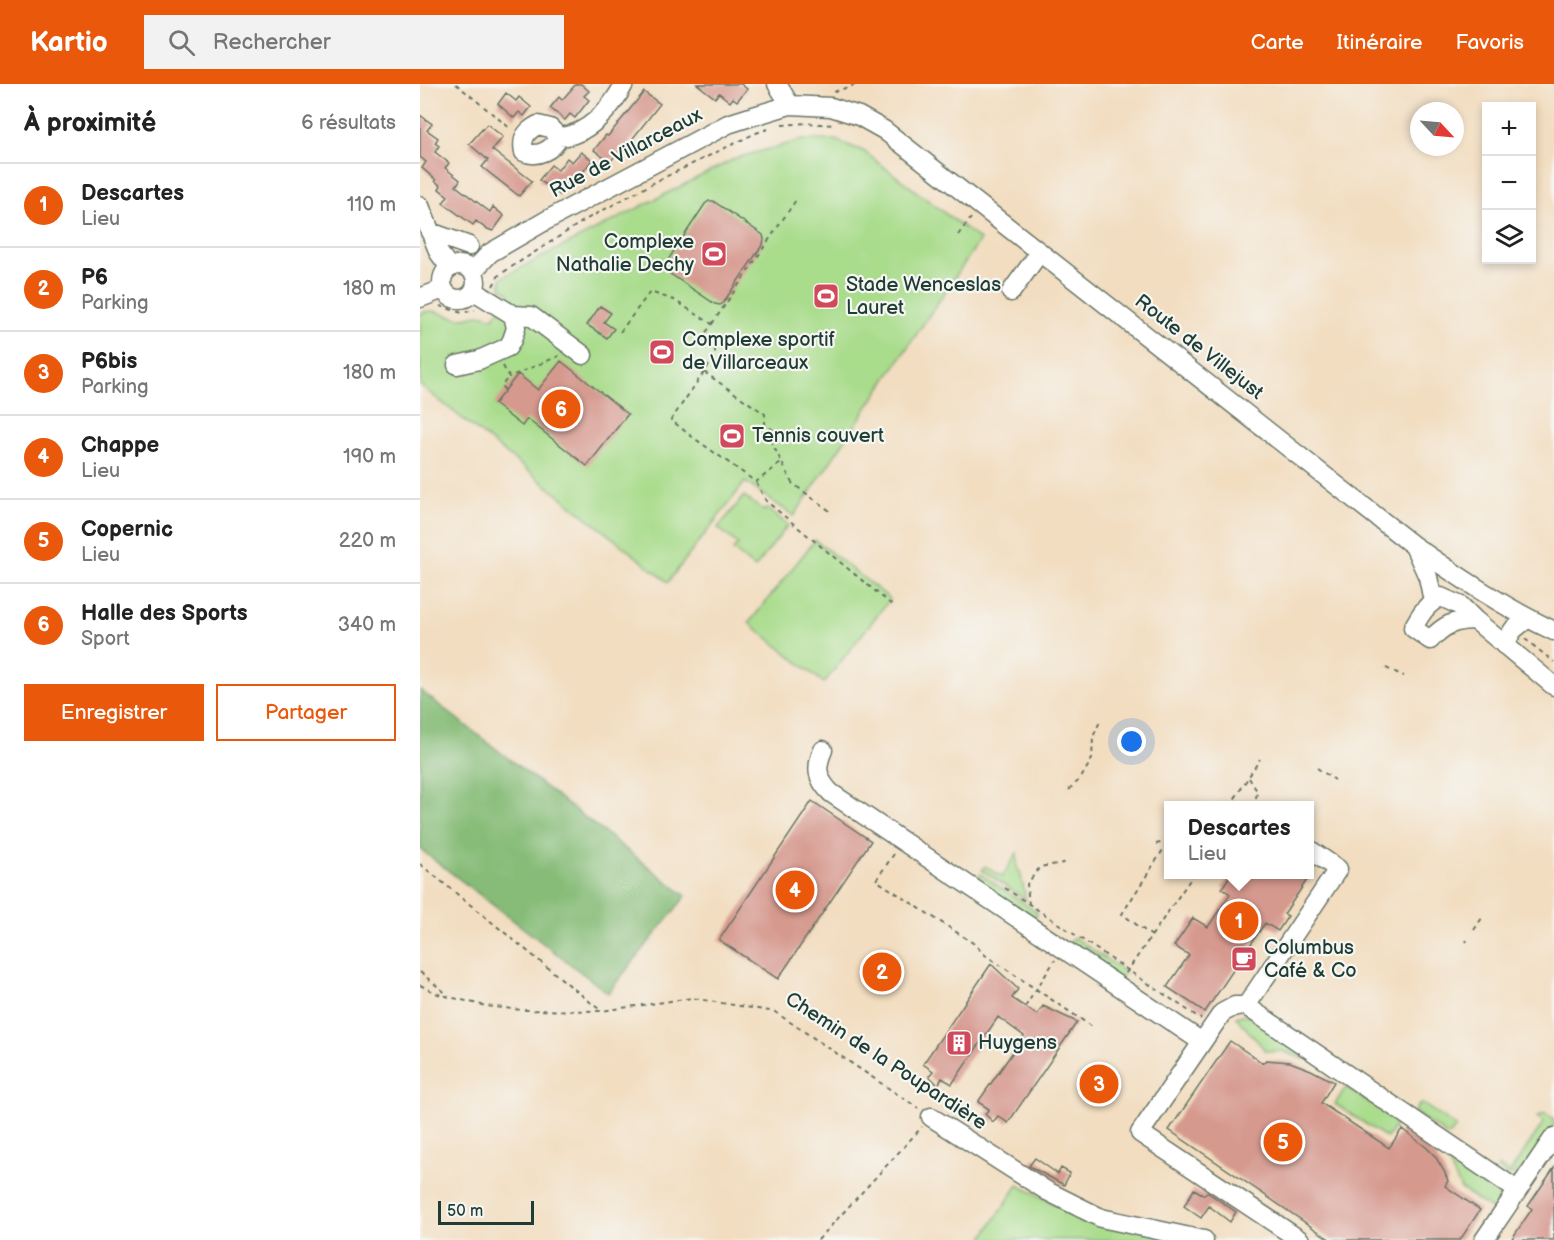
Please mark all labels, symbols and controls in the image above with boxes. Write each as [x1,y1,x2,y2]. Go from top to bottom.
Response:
search box [144,15,564,69]
text: Kartio [30,26,108,59]
icon: search [165,26,198,59]
text: Rechercher [213,29,331,56]
text: Carte [1251,30,1304,55]
text: Itinéraire [1337,30,1423,55]
text: Favoris [1456,30,1524,55]
street label: Rue de Villarceaux [546,102,707,203]
north arrow [1410,102,1464,156]
map controls [1482,102,1536,264]
button: + [1482,102,1536,156]
text: À proximité [24,108,156,139]
text: 6 résultats [301,111,396,135]
button: − [1482,156,1536,210]
text: Descartes [81,180,184,207]
text: 1 [39,193,48,217]
text: 110 m [347,193,396,217]
text: Lieu [81,207,120,231]
button: layers [1482,210,1536,264]
place label: Complexe Nathalie Dechy [556,230,694,277]
sports icon: Complexe Nathalie Dechy [699,239,729,269]
text: P6 [81,264,108,291]
place label: Stade Wenceslas Lauret [846,273,1001,320]
text: 2 [38,277,49,301]
text: 180 m [343,277,396,301]
sports icon: Stade Wenceslas Lauret [811,281,841,311]
street label: Route de Villejust [1130,289,1268,405]
text: Parking [81,291,149,315]
place label: Complexe sportif de Villarceaux [682,328,835,375]
sports icon: Complexe sportif de Villarceaux [647,337,677,367]
text: P6bis [81,348,137,375]
text: 3 [38,361,49,385]
text: 180 m [343,361,396,385]
text: Parking [81,375,149,399]
pin: 6 [542,386,580,432]
sports icon: Tennis couvert [717,421,747,451]
place label: Tennis couvert [752,424,884,448]
text: Chappe [81,432,159,459]
text: 4 [38,445,49,469]
text: 190 m [343,445,396,469]
text: Lieu [81,459,120,483]
text: Copernic [81,516,173,543]
text: 5 [38,529,49,553]
text: 220 m [339,529,396,553]
text: Lieu [81,543,120,567]
text: Halle des Sports [81,600,248,627]
text: 6 [37,613,50,637]
text: 340 m [338,613,396,637]
text: Sport [81,627,130,651]
button: Enregistrer [24,684,204,741]
button: Partager [216,684,396,741]
your location [1117,727,1146,756]
popup [1164,801,1314,879]
text: Descartes [1187,815,1291,842]
text: Lieu [1187,842,1227,866]
pin: 4 [776,868,814,912]
pin: 1 [1220,898,1258,944]
place label: Columbus Café & Co [1264,936,1357,983]
cafe icon: Columbus Café & Co [1229,944,1259,974]
pin: 2 [862,950,902,994]
street label: Chemin de la Poupardière [781,987,991,1135]
building icon: Huygens [944,1028,974,1058]
place label: Huygens [978,1031,1057,1055]
pin: 3 [1080,1062,1118,1106]
pin: 5 [1264,1120,1302,1164]
scale bar [438,1198,534,1226]
text: 50 m [447,1202,483,1221]

